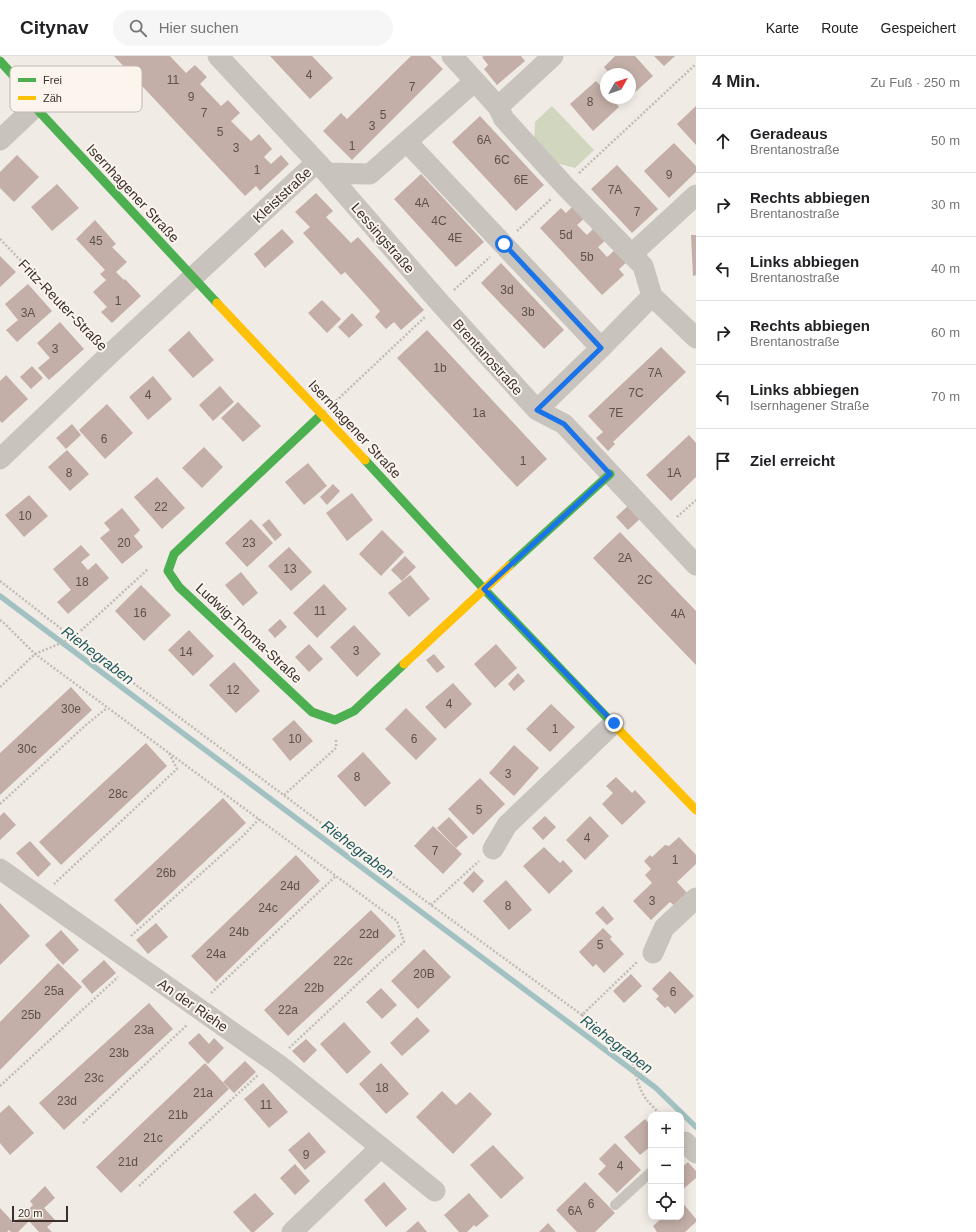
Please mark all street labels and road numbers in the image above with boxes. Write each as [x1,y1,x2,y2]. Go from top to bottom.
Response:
street label: Isernhagener Straße [83,141,183,246]
street label: Kleiststraße [250,164,315,226]
street label: Lessingstraße [348,200,418,277]
street label: Fritz-Reuter-Straße [15,256,111,354]
street label: Brentanostraße [450,316,526,398]
street label: Isernhagener Straße [305,377,405,482]
street label: Ludwig-Thoma-Straße [193,580,306,686]
street label: An der Riehe [155,975,231,1035]

